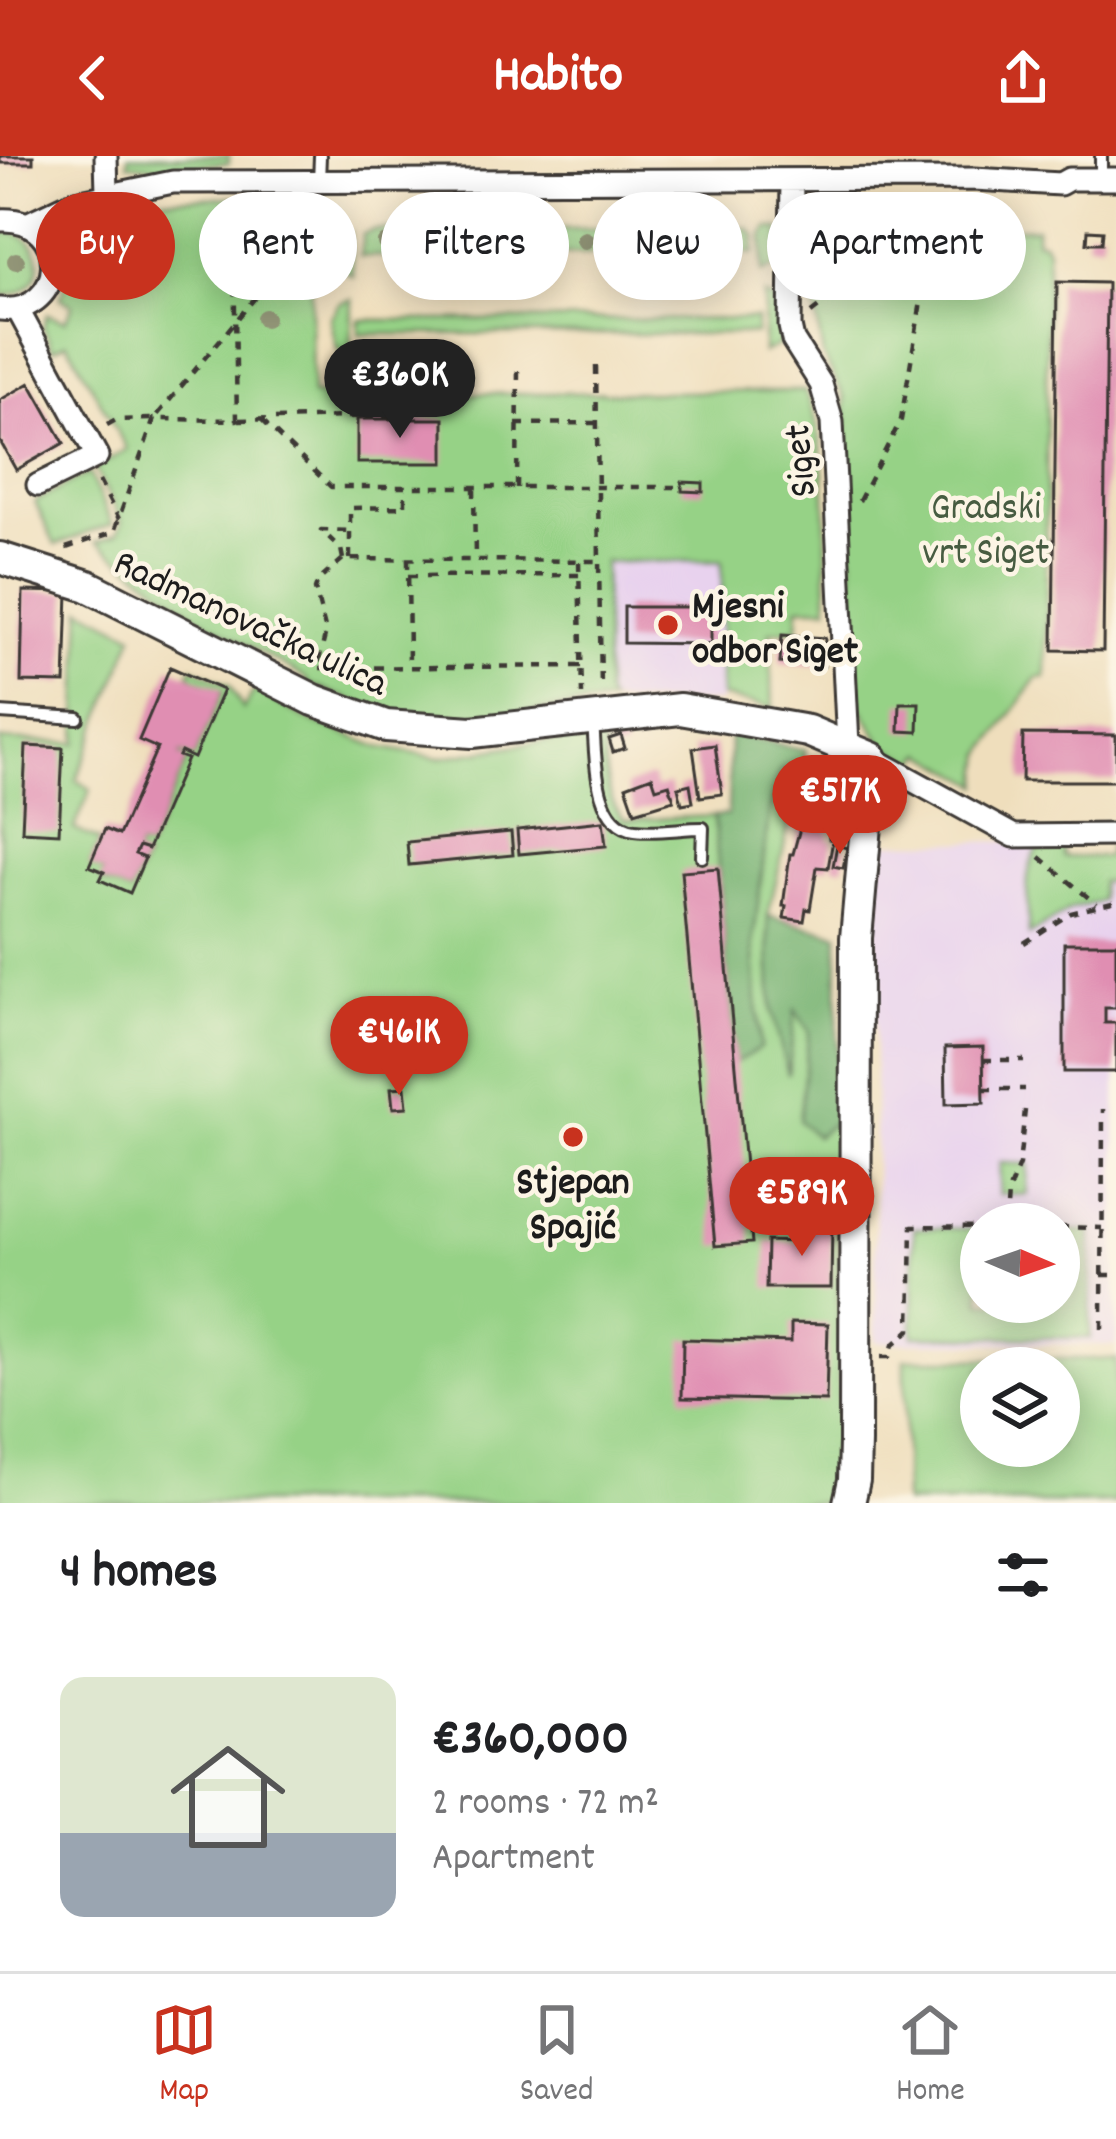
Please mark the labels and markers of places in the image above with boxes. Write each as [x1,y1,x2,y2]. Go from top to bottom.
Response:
pin: €360K [316,339,484,441]
place label: Mjesni odbor Siget [692,582,859,682]
marker: Mjesni odbor Siget [655,612,681,638]
pin: €517K [756,755,924,857]
pin: €461K [315,996,483,1098]
marker: Stjepan Spajić [560,1124,586,1150]
pin: €589K [718,1157,886,1259]
place label: Stjepan Spajić [516,1158,630,1258]

